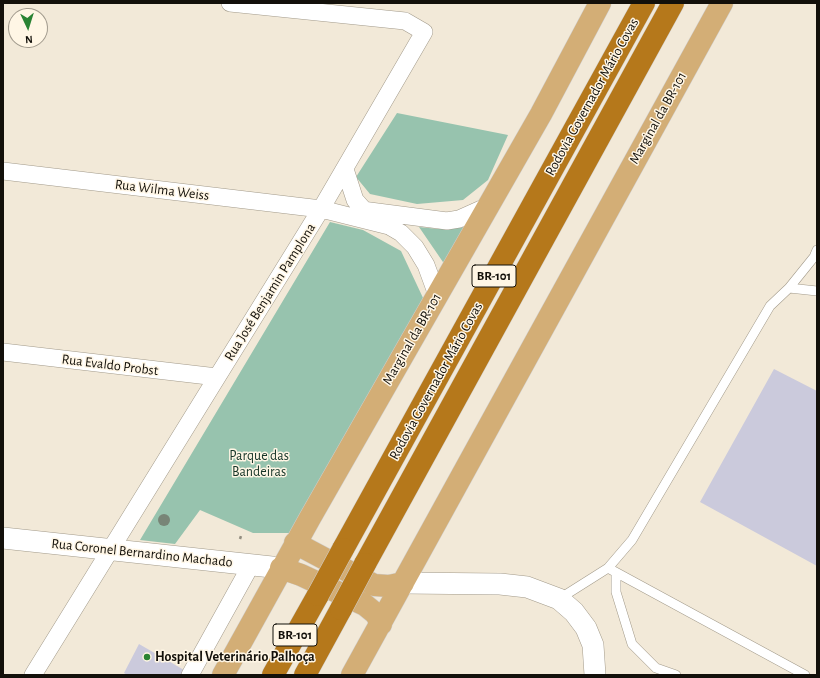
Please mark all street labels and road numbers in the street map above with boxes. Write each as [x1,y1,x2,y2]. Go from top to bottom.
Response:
street label: Rodovia Governador Mário Covas [542,15,642,179]
street label: Marginal da BR-101 [626,69,690,167]
street label: Rua Wilma Weiss [114,176,210,204]
street label: Rua José Benjamin Pamplona [221,220,319,364]
road number: BR-101 [472,265,516,287]
street label: Marginal da BR-101 [379,290,445,388]
street label: Rodovia Governador Mário Covas [386,299,486,463]
street label: Rua Evaldo Probst [61,351,159,379]
street label: Rua Coronel Bernardino Machado [51,535,233,571]
road number: BR-101 [273,624,317,646]

